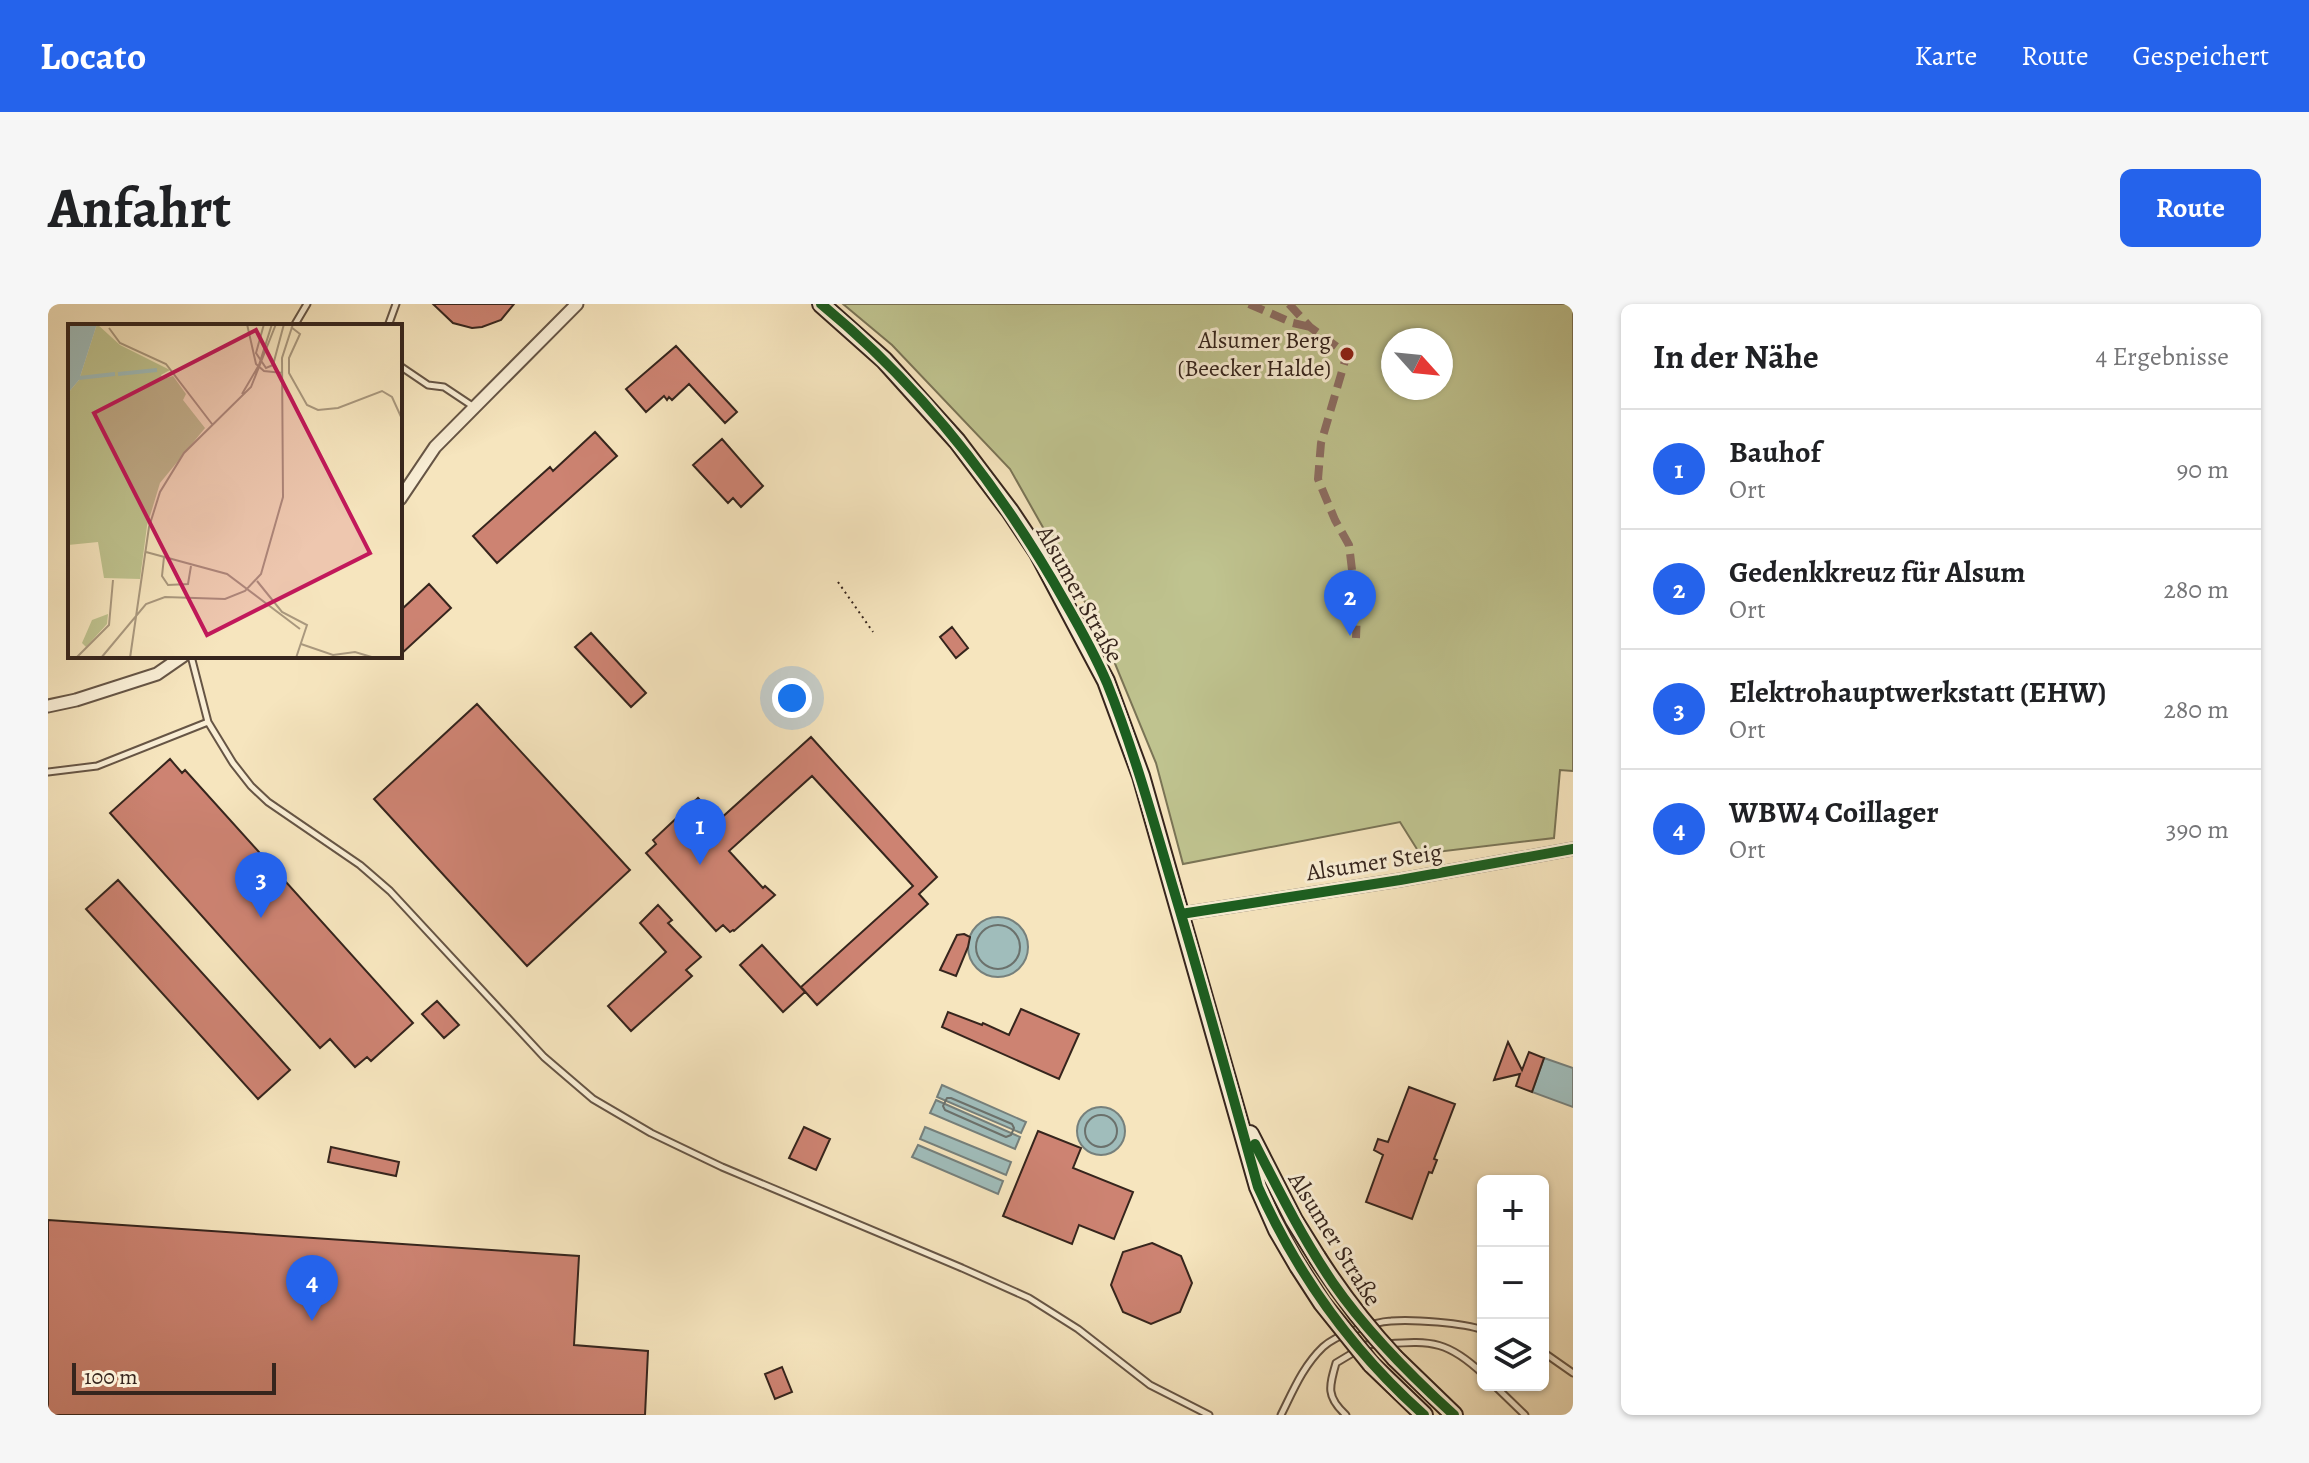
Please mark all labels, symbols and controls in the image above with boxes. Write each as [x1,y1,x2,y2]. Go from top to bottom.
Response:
text: Locato [40,30,146,82]
text: Karte [1914,37,1977,75]
text: Route [2021,37,2089,75]
text: Gespeichert [2133,37,2269,75]
button: Route [2120,169,2261,247]
text: Anfahrt [48,170,231,246]
inset map [68,324,402,658]
place label: Alsumer Berg (Beecker Halde) [1178,324,1331,384]
north arrow [1381,328,1453,400]
text: In der Nähe [1653,333,1819,380]
text: 4 Ergebnisse [2096,339,2229,374]
marker: Alsumer Berg (Beecker Halde) [1338,345,1356,363]
text: Bauhof [1729,432,1821,472]
text: 1 [1674,452,1684,487]
text: 90 m [2177,452,2229,487]
text: Ort [1729,472,1766,507]
street label: Alsumer Straße [1029,519,1131,668]
text: Gedenkkreuz für Alsum [1729,552,2025,592]
pin: 2 [1324,570,1376,636]
text: 2 [1673,572,1685,607]
text: 280 m [2163,572,2229,607]
text: Ort [1729,592,1766,627]
text: Elektrohauptwerkstatt (EHW) [1729,672,2106,712]
your location [772,678,812,718]
text: 3 [1673,692,1685,727]
text: 280 m [2163,692,2229,727]
text: Ort [1729,712,1766,747]
text: WBW4 Coillager [1729,792,1939,832]
pin: 1 [674,799,726,865]
text: 4 [1673,812,1685,847]
text: 390 m [2166,812,2229,847]
text: Ort [1729,832,1766,867]
street label: Alsumer Steig [1303,835,1444,889]
pin: 3 [235,852,287,918]
street label: Alsumer Straße [1281,1165,1389,1312]
map controls [1477,1175,1549,1391]
button: + [1477,1175,1549,1247]
button: − [1477,1247,1549,1319]
pin: 4 [286,1255,338,1321]
button: layers [1477,1319,1549,1391]
scale bar [72,1359,276,1395]
text: 100 m [84,1362,138,1392]

